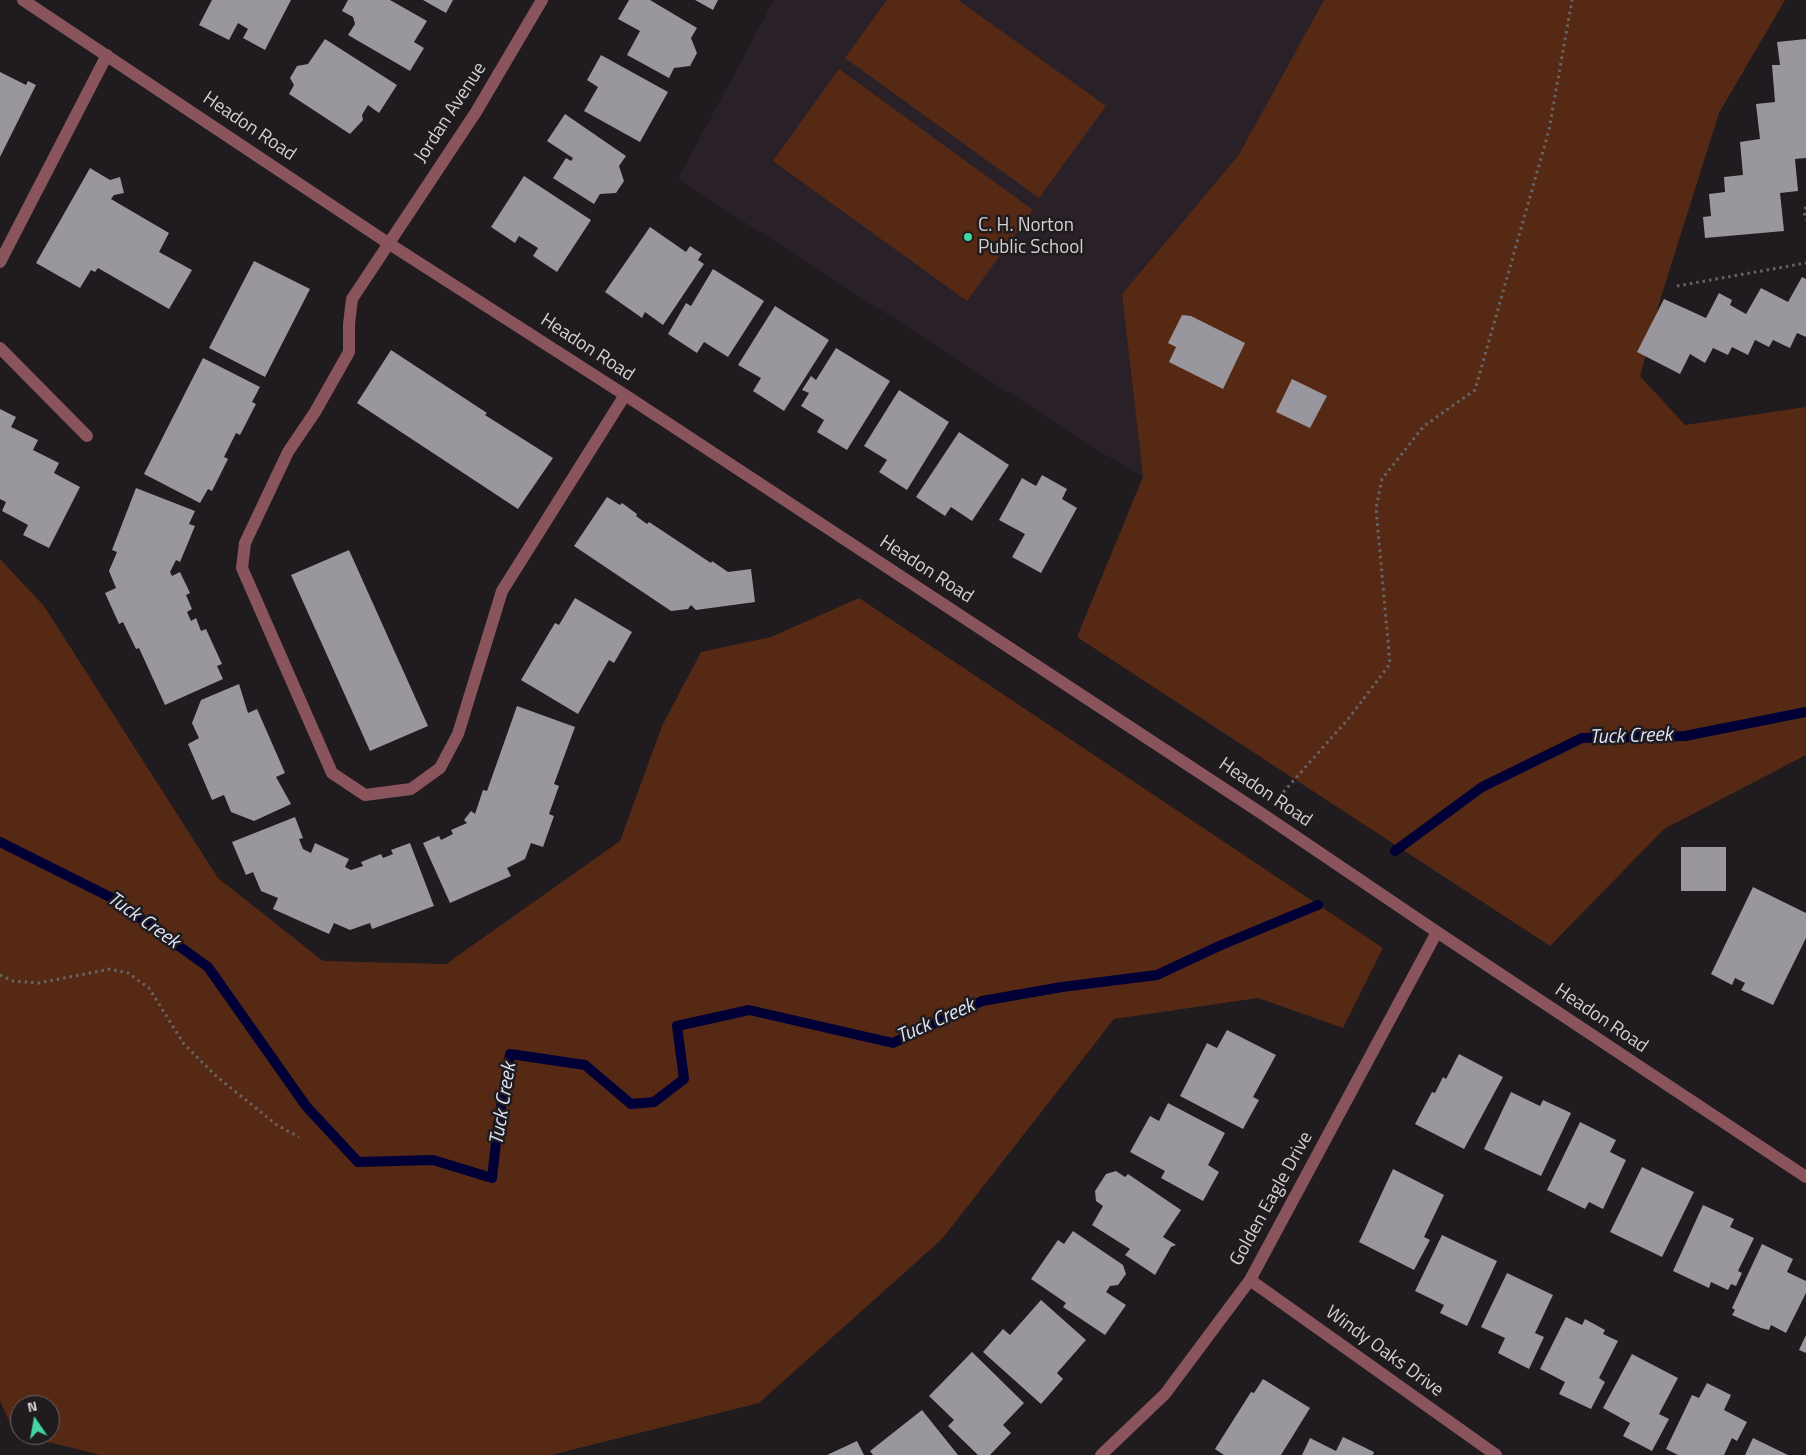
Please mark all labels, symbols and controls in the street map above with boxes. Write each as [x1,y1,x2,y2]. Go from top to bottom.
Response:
street label: Jordan Avenue [410,59,492,167]
street label: Headon Road [198,88,300,166]
place label: C. H. Norton Public School [978,215,1084,259]
marker: C. H. Norton Public School [962,231,974,243]
street label: Headon Road [536,309,638,387]
street label: Headon Road [875,531,977,609]
water label: Tuck Creek [1589,724,1673,750]
street label: Headon Road [1214,754,1316,832]
water label: Tuck Creek [102,887,184,955]
street label: Headon Road [1550,980,1652,1058]
water label: Tuck Creek [893,994,979,1050]
water label: Tuck Creek [486,1061,522,1147]
street label: Golden Eagle Drive [1226,1128,1318,1270]
street label: Windy Oaks Drive [1321,1302,1447,1402]
north arrow [10,1395,60,1445]
text: N [25,1395,39,1417]

